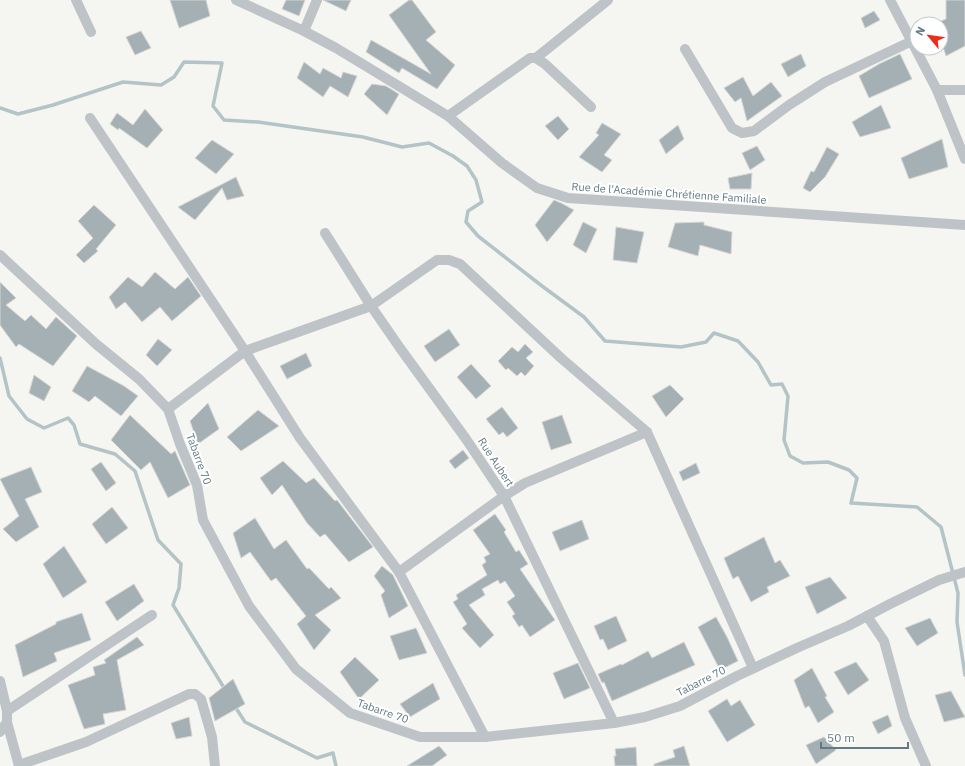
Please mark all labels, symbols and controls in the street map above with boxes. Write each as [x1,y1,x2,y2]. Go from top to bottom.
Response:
north arrow [909,16,949,56]
text: N [912,24,928,38]
street label: Rue de l'Académie Chrétienne Familiale [571,179,767,207]
street label: Tabarre 70 [183,431,215,487]
street label: Rue Aubert [475,435,517,489]
street label: Tabarre 70 [674,663,728,699]
street label: Tabarre 70 [355,696,411,726]
scale bar [821,724,908,750]
text: 50 m [827,730,855,745]

